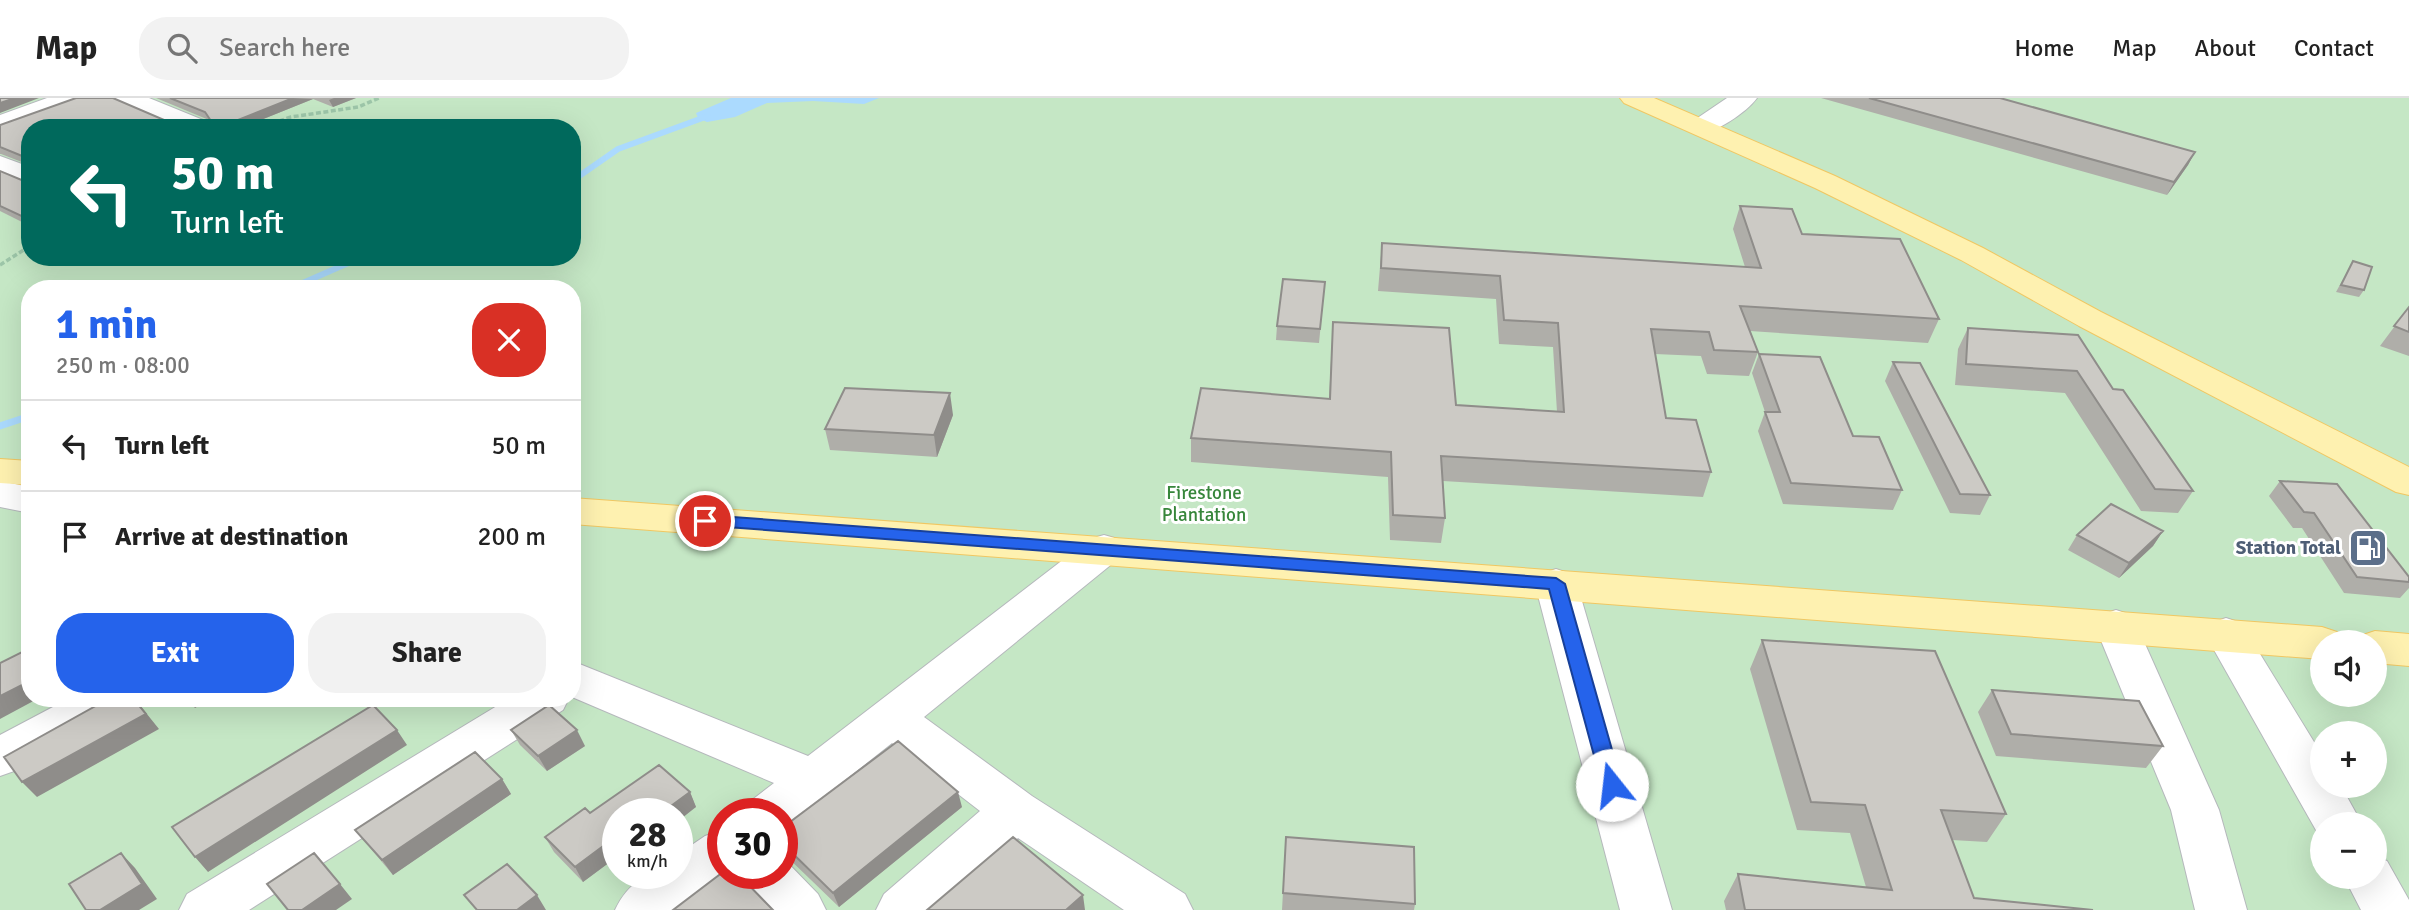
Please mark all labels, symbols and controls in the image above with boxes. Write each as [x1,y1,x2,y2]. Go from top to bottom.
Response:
search box [139,17,629,80]
text: Map [35,28,97,69]
icon: search [163,29,201,67]
text: Search here [219,32,350,64]
text: Home [2014,33,2074,63]
text: Map [2112,33,2157,63]
text: About [2195,33,2256,63]
text: Contact [2294,33,2374,63]
text: 50 m [171,143,274,203]
icon: left [56,147,147,238]
text: Turn left [171,203,284,242]
text: 1 min [56,299,157,350]
button: close [472,303,546,377]
text: 250 m · 08:00 [56,351,190,380]
icon: left [56,427,94,465]
text: Turn left [115,430,209,462]
text: 50 m [491,430,546,462]
park label: Firestone Plantation [1162,481,1246,527]
pin [675,491,735,551]
icon: arrive [686,502,724,540]
icon: arrive [56,518,94,556]
text: Arrive at destination [115,521,348,553]
text: 200 m [477,521,546,553]
fuel station icon: Station Total [2347,527,2389,569]
place label: Station Total [2236,536,2341,560]
button: Exit [56,613,294,693]
button: Share [308,613,546,693]
map controls [2310,630,2387,889]
button: sound [2310,630,2387,707]
button: + [2310,721,2387,798]
position arrow [1575,748,1649,822]
speed limit sign: 30 [707,798,798,889]
button: − [2310,812,2387,889]
text: 28 [629,813,666,856]
text: km/h [627,850,668,872]

